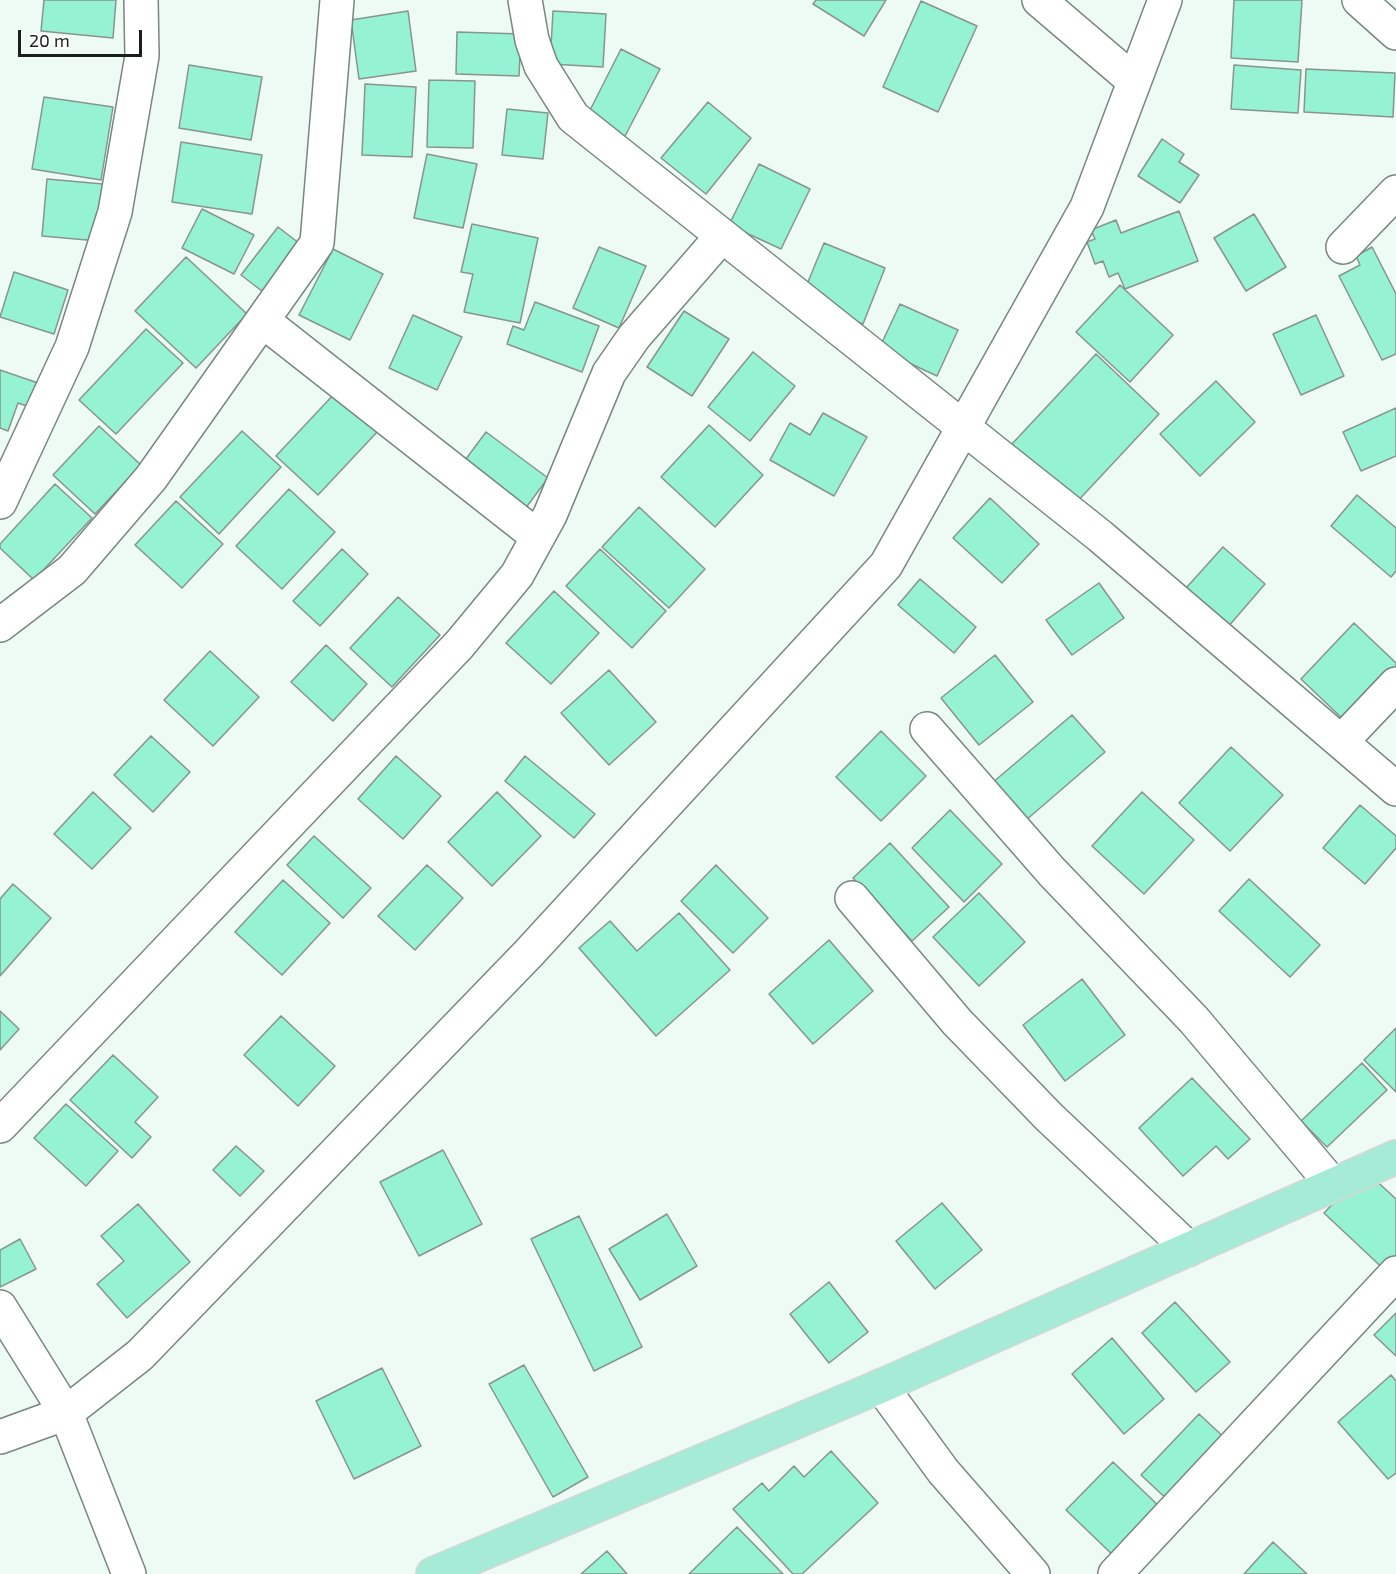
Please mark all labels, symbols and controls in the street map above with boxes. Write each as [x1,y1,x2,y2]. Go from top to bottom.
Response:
scale bar [21,18,146,56]
text: 20 m [29,29,70,51]

